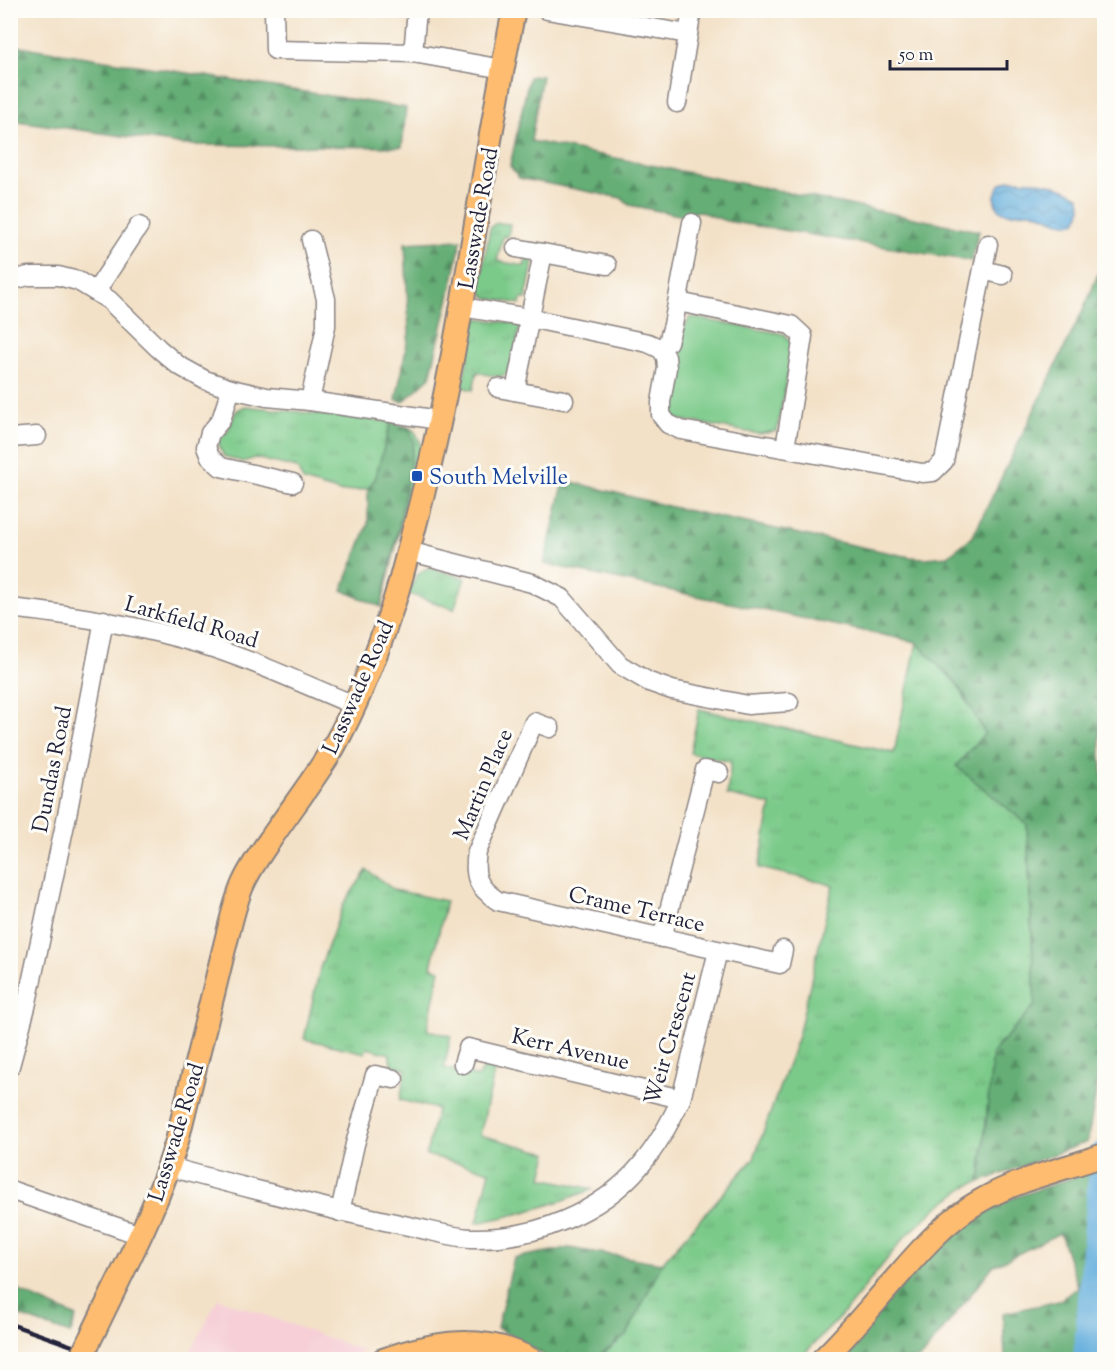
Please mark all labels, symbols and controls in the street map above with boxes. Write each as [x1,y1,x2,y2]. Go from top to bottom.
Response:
scale bar [890,33,1007,71]
text: 50 m [898,43,934,69]
street label: Lasswade Road [452,145,508,292]
place label: South Melville [429,463,568,495]
marker: South Melville [410,469,424,483]
street label: Larkfield Road [121,590,262,658]
street label: Lasswade Road [316,616,404,760]
street label: Dundas Road [26,704,82,836]
street label: Martin Place [447,724,523,846]
street label: Crame Terrace [565,880,708,942]
street label: Weir Crescent [638,968,706,1109]
street label: Kerr Avenue [508,1022,632,1080]
street label: Lasswade Road [142,1060,214,1206]

